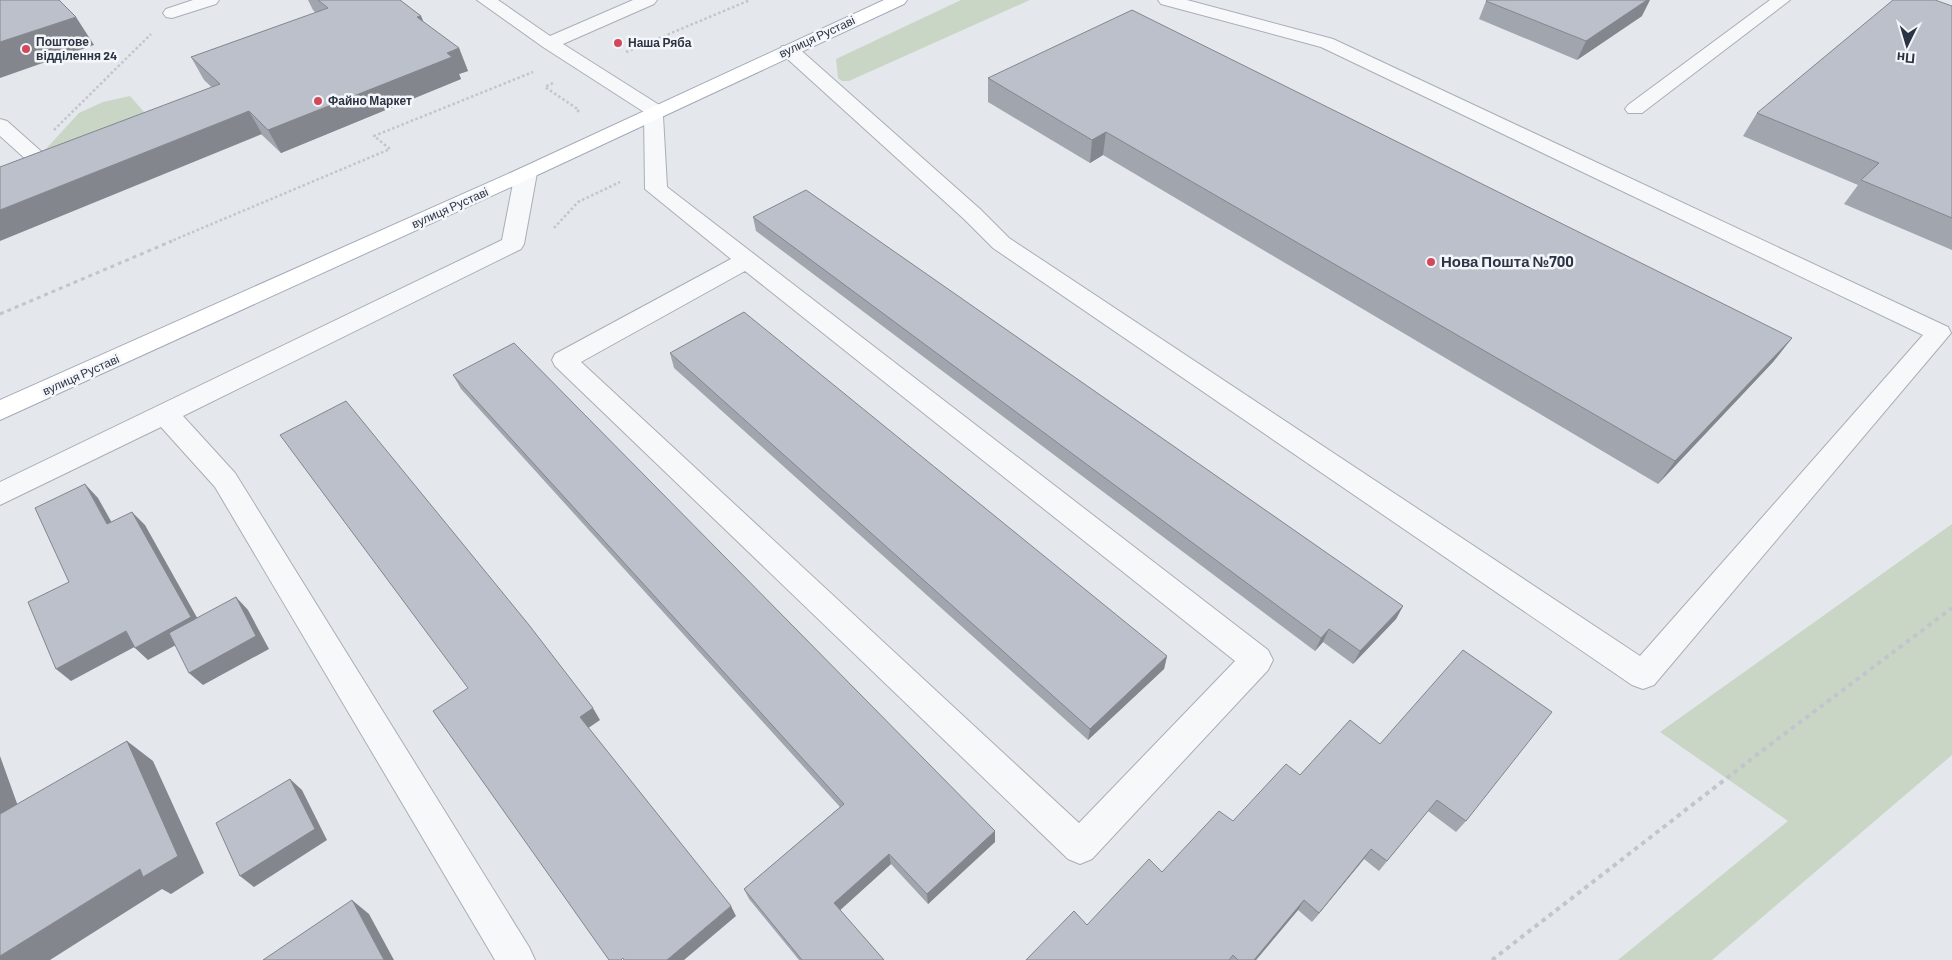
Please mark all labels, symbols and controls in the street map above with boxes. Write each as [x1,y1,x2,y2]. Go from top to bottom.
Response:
street label: вулиця Руставі [776,12,857,61]
north arrow [1882,20,1932,70]
place label: Поштове відділення 24 [36,34,117,63]
place label: Наша Ряба [628,35,692,49]
marker: Наша Ряба [612,37,624,49]
marker: Поштове відділення 24 [20,43,32,55]
text: Пн [1896,49,1916,68]
place label: Файно Маркет [328,93,412,108]
marker: Файно Маркет [312,95,324,107]
street label: вулиця Руставі [409,184,490,231]
place label: Нова Пошта №700 [1441,252,1574,270]
marker: Нова Пошта №700 [1425,256,1437,268]
street label: вулиця Руставі [40,351,121,398]

